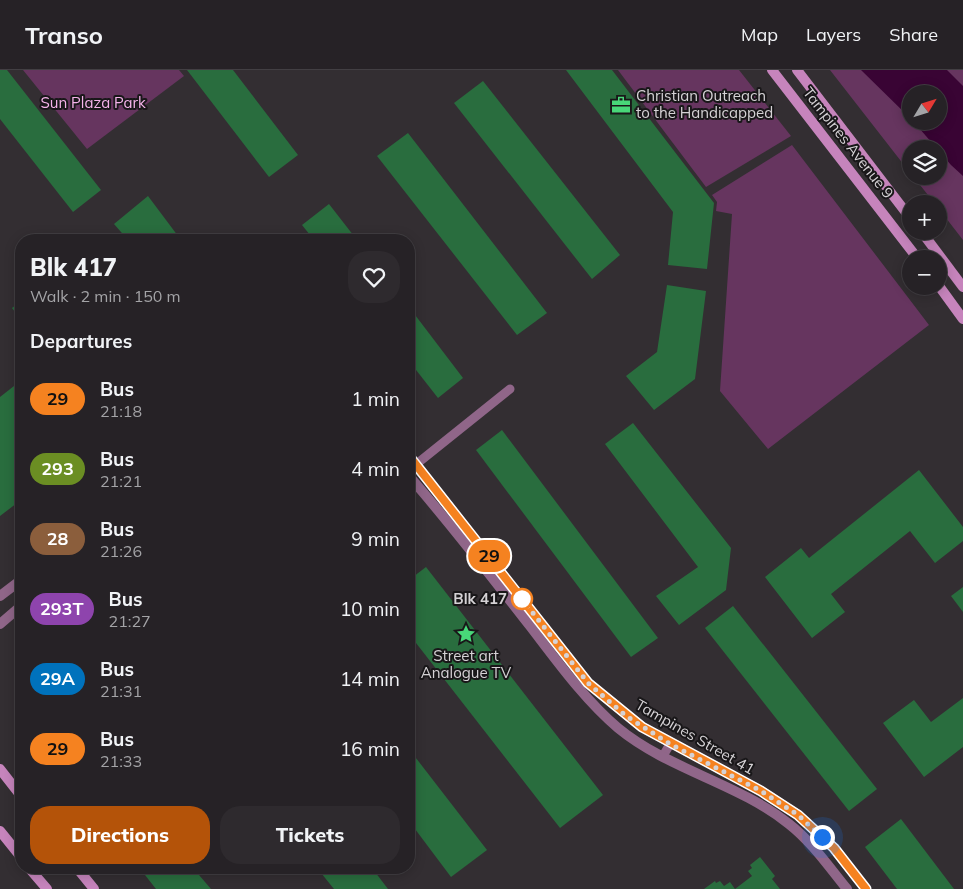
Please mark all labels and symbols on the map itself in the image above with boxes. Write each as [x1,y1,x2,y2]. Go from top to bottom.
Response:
street label: Tampines Avenue 9 [799,83,898,202]
north arrow [902,85,948,130]
place label: Christian Outreach to the Handicapped [636,86,773,122]
park label: Sun Plaza Park [40,93,146,112]
office icon: Christian Outreach to the Handicapped [610,94,632,116]
line badge: 29 [466,540,512,572]
marker: Blk 417 [511,588,533,610]
place label: Blk 417 [453,589,507,608]
place icon: Street art Analogue TV [455,623,477,645]
place label: Street art Analogue TV [421,646,512,682]
street label: Tampines Street 41 [632,695,758,778]
your location [810,825,835,850]

